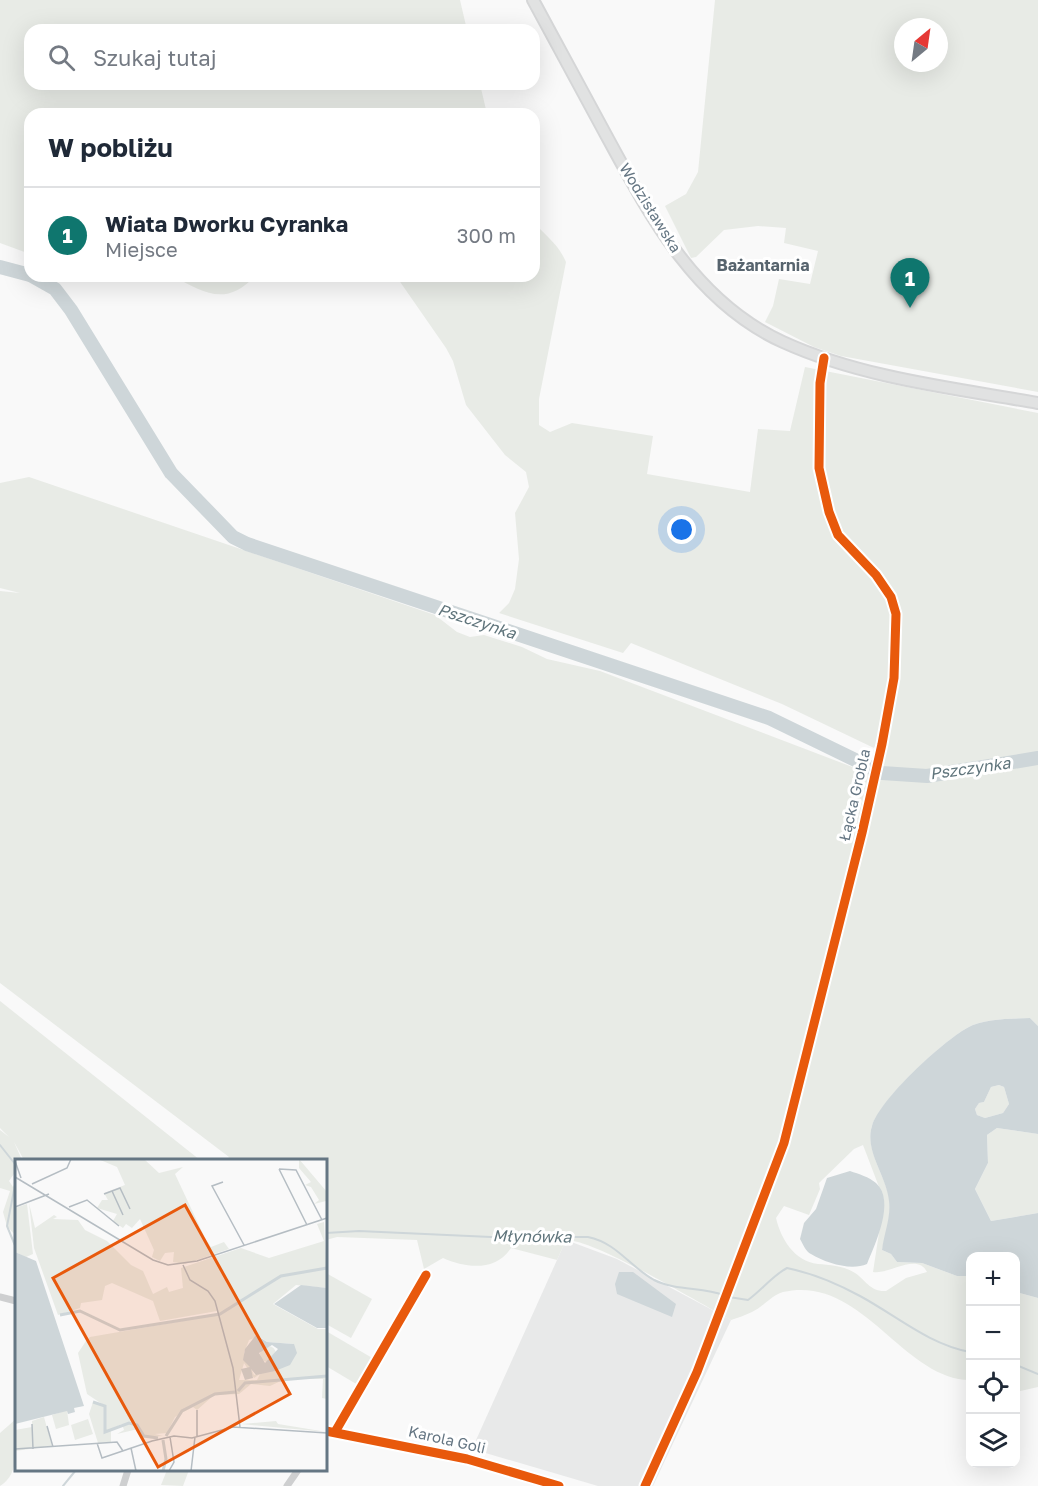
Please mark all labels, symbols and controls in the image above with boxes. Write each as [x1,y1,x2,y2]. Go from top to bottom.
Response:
north arrow [894,18,948,72]
search box [24,24,540,90]
icon: search [45,41,78,74]
text: Szukaj tutaj [93,44,217,71]
text: W pobliżu [48,132,173,163]
street label: Wodzisławska [616,159,686,255]
text: Wiata Dworku Cyranka [105,210,348,237]
text: 1 [62,223,73,247]
text: 300 m [457,223,516,247]
text: Miejsce [105,237,178,261]
district label: Bażantarnia [717,255,809,275]
pin: 1 [890,258,930,308]
your location [667,515,696,544]
water label: Pszczynka [435,599,519,643]
street label: Łącka Grobla [835,747,873,843]
water label: Pszczynka [929,752,1012,784]
inset map [15,1159,327,1471]
water label: Młynówka [493,1225,572,1247]
map controls [966,1252,1020,1468]
button: + [966,1252,1020,1306]
button: − [966,1306,1020,1360]
button: locate [966,1360,1020,1414]
button: layers [966,1414,1020,1468]
street label: Karola Goli [407,1421,488,1457]

